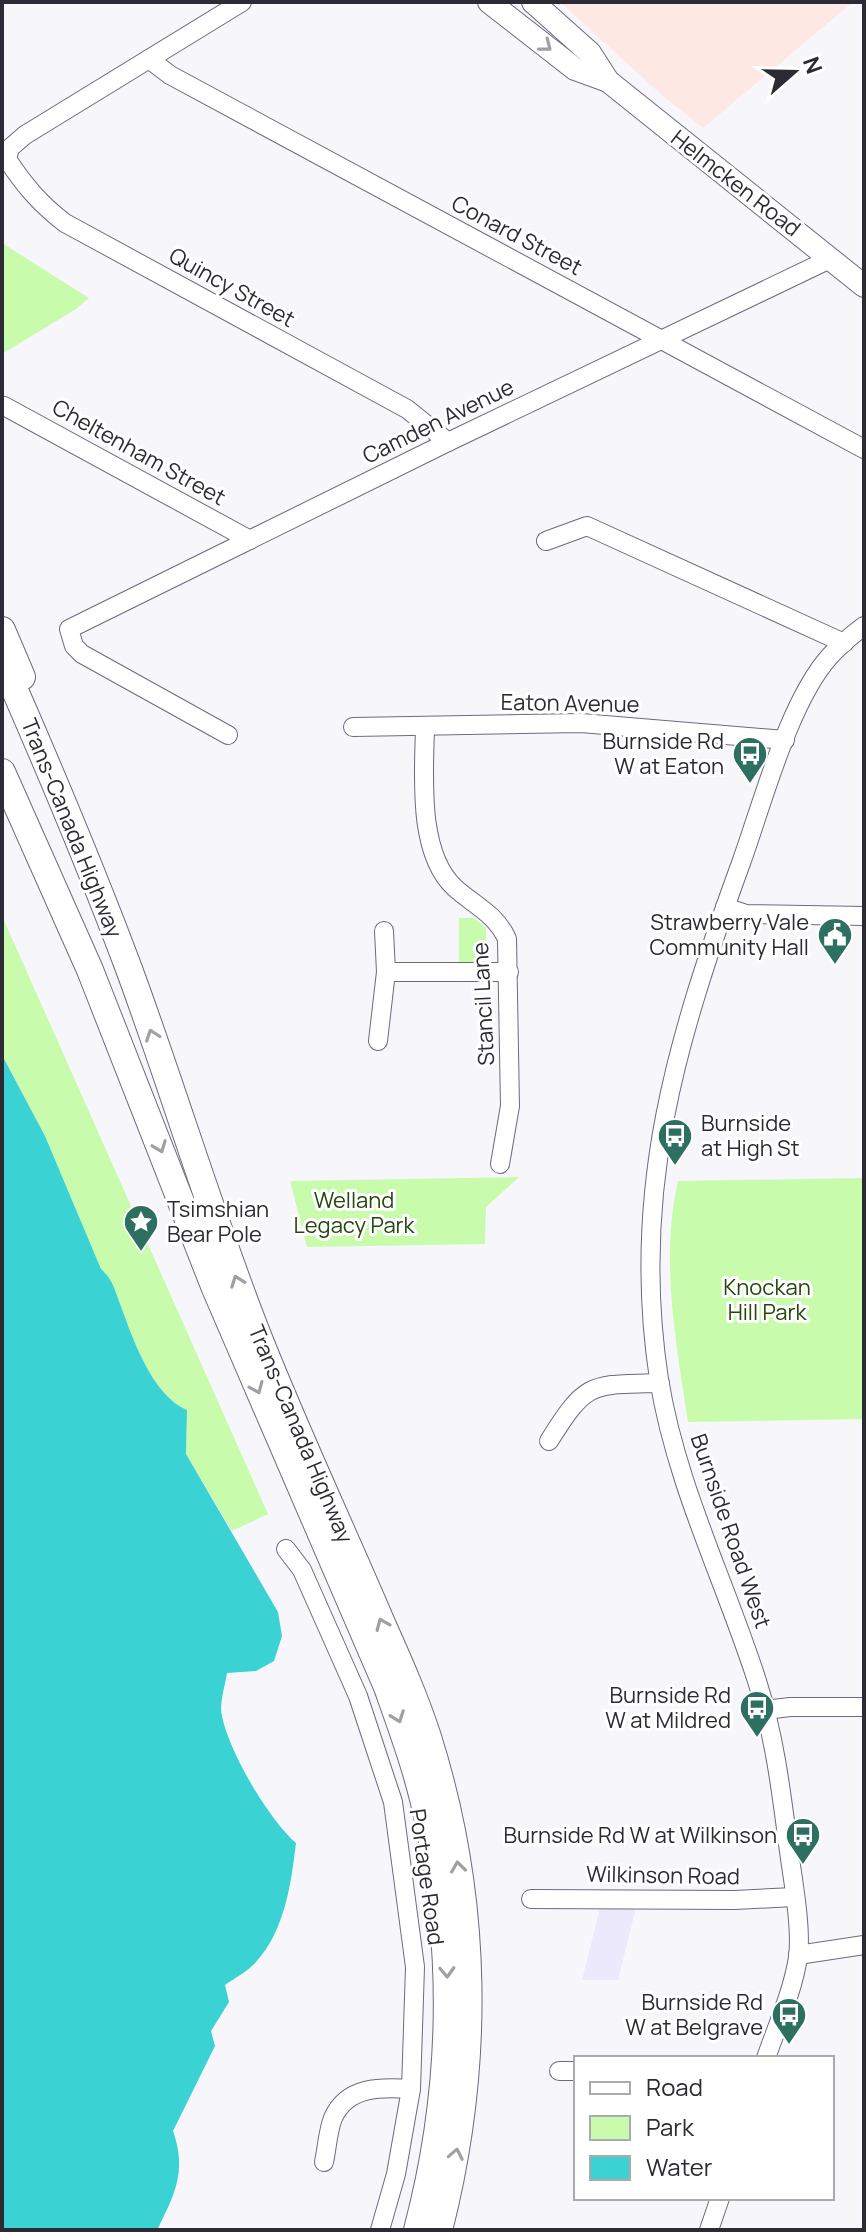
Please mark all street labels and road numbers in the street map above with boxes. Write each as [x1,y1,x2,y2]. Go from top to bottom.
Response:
street label: Helmcken Road [665,123,807,243]
street label: Conard Street [446,188,588,282]
street label: Quincy Street [164,240,300,334]
street label: Camden Avenue [357,371,519,471]
street label: Cheltenham Street [47,392,231,512]
street label: Eaton Avenue [500,687,640,719]
street label: Trans-Canada Highway [14,714,130,943]
street label: Stancil Lane [465,941,501,1066]
street label: Trans-Canada Highway [241,1320,361,1548]
street label: Burnside Road West [684,1430,778,1632]
street label: Portage Road [403,1807,451,1947]
street label: Wilkinson Road [586,1859,740,1891]

